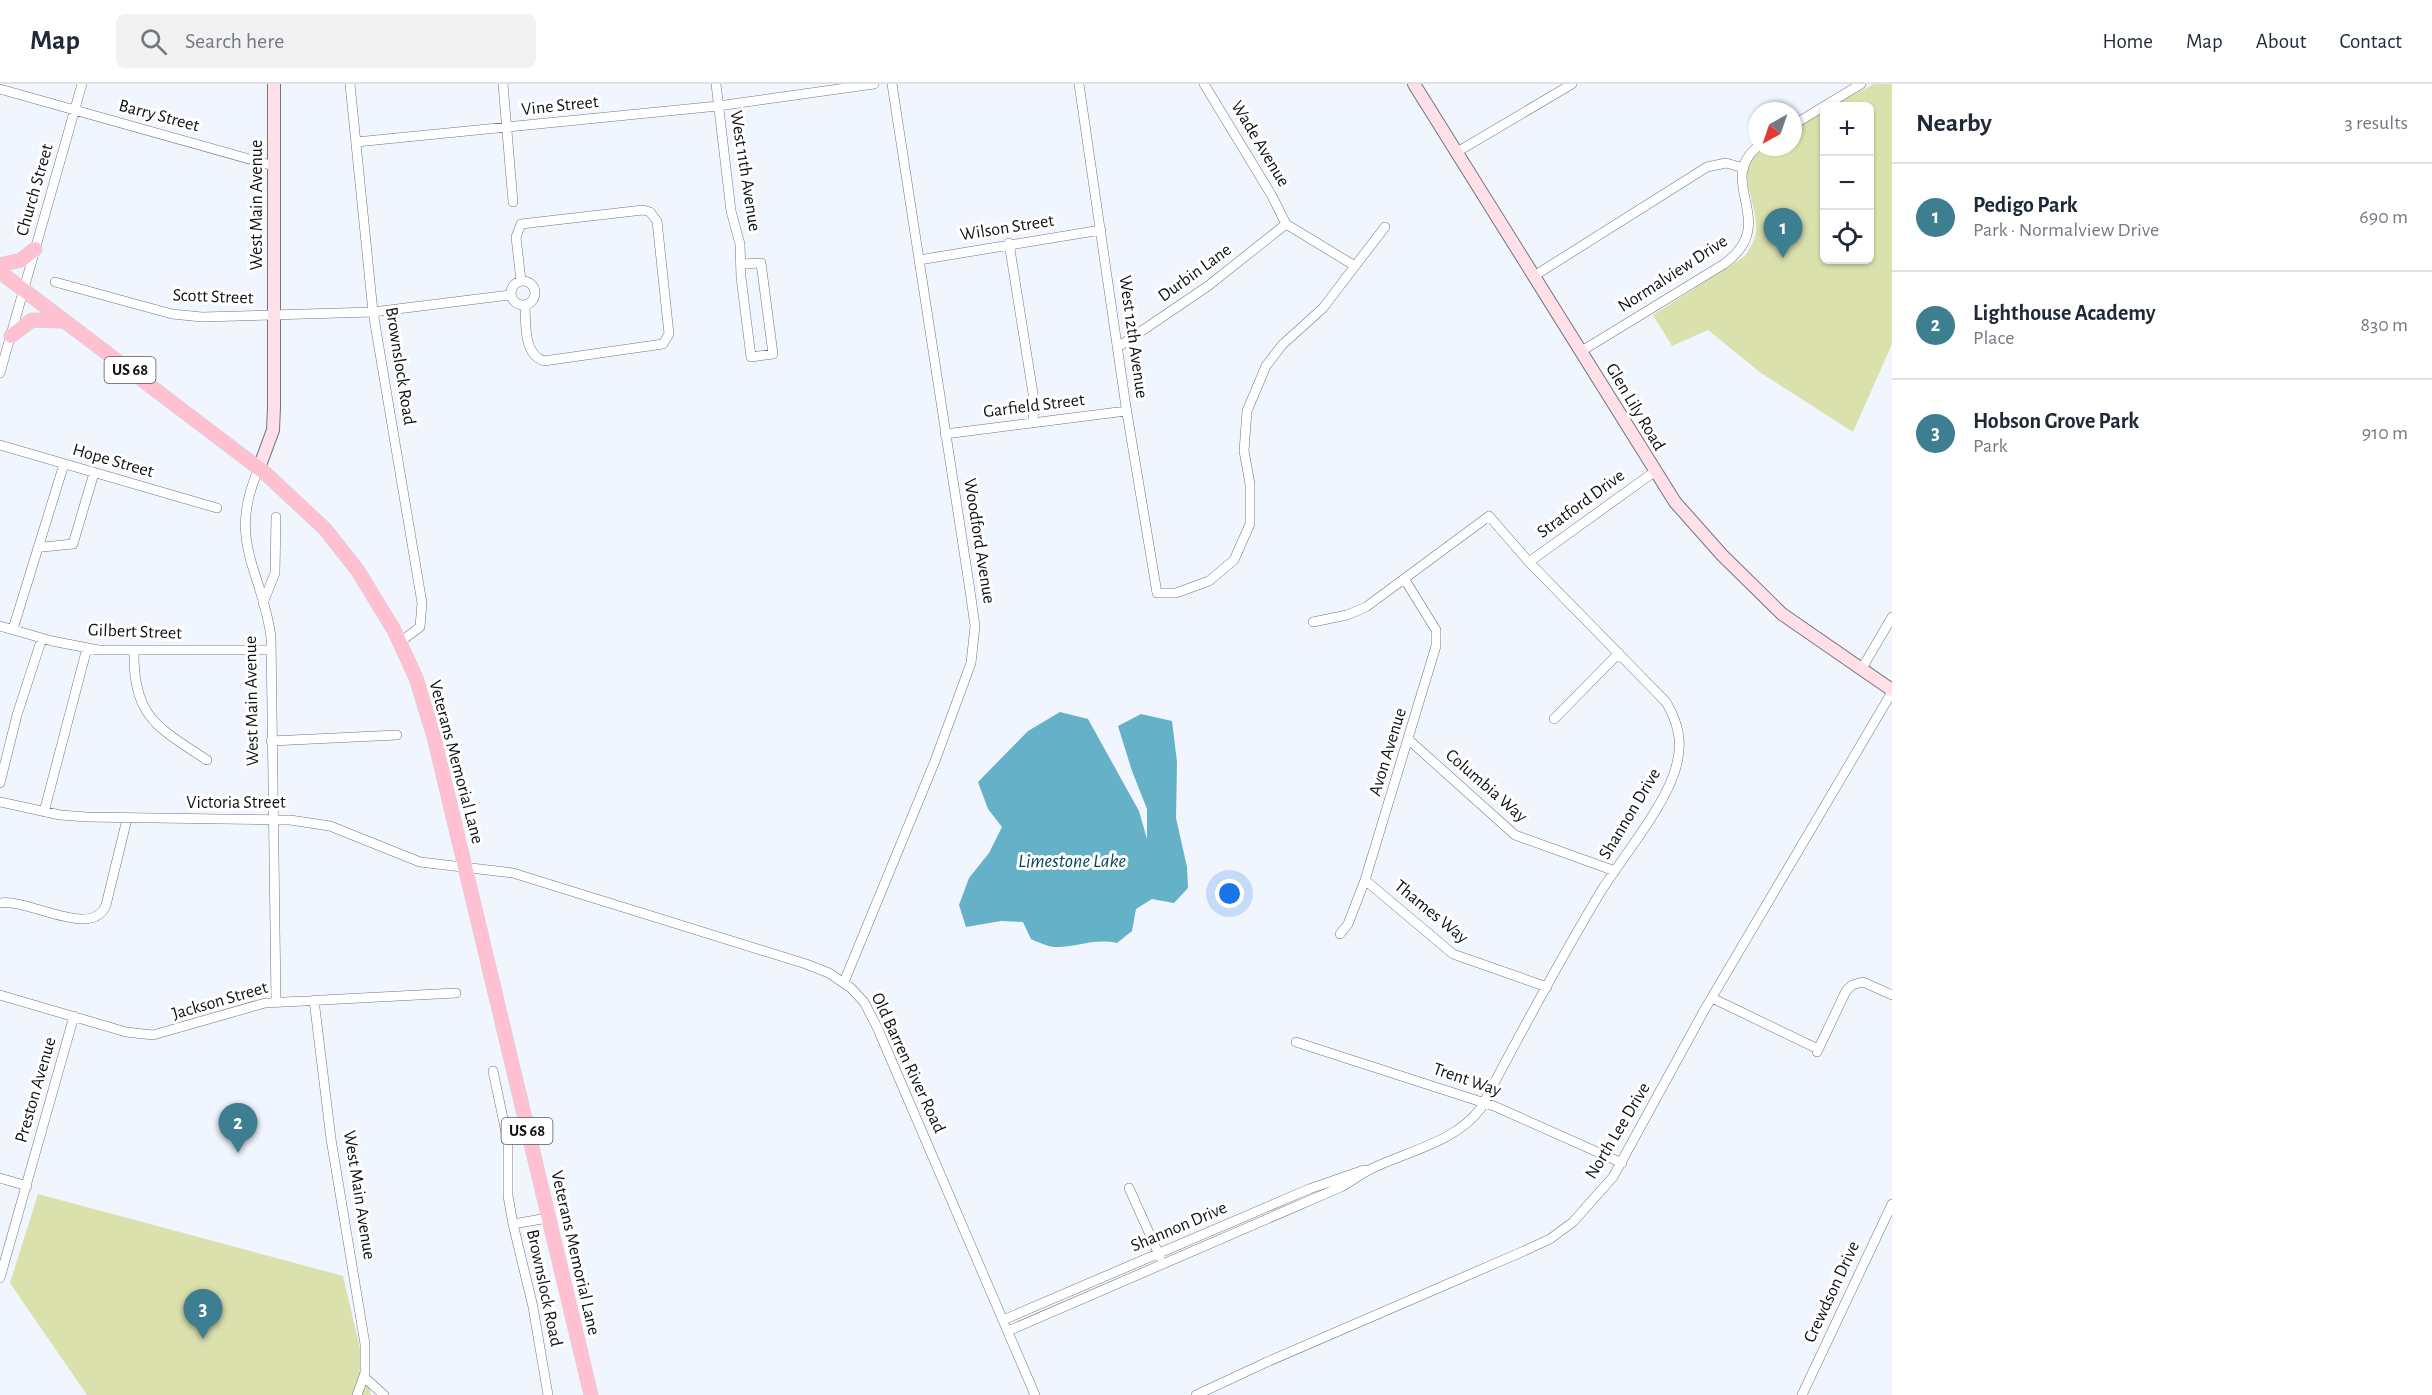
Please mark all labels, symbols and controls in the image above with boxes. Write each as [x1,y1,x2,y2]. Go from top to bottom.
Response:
search box [116,14,536,68]
icon: search [137,25,170,58]
text: Map [30,27,80,55]
text: Search here [185,30,284,52]
text: Home [2102,31,2153,52]
text: Map [2186,31,2223,52]
text: About [2256,31,2306,52]
text: Contact [2339,31,2402,52]
street label: Vine Street [521,93,600,119]
street label: Barry Street [117,97,202,135]
street label: Wade Avenue [1227,98,1293,190]
north arrow [1748,102,1802,156]
map controls [1820,102,1874,264]
button: + [1820,102,1874,156]
street label: West 11th Avenue [727,109,763,233]
text: Nearby [1916,110,1992,136]
text: 3 results [2344,113,2408,133]
street label: West Main Avenue [248,140,266,270]
street label: Church Street [13,142,57,238]
button: − [1820,156,1874,210]
text: Pedigo Park [1973,194,2078,216]
text: 1 [1932,207,1939,227]
text: 690 m [2359,207,2408,227]
pin: 1 [1764,208,1802,258]
button: locate [1820,210,1874,264]
street label: Wilson Street [959,212,1055,244]
text: Park · Normalview Drive [1973,220,2159,240]
street label: Normalview Drive [1615,232,1731,316]
street label: Durbin Lane [1155,241,1235,305]
street label: West 12th Avenue [1115,274,1151,400]
street label: Scott Street [172,287,254,307]
text: Lighthouse Academy [1973,302,2156,324]
street label: Brownslock Road [382,306,418,426]
text: 2 [1931,315,1940,335]
text: 830 m [2360,315,2408,335]
text: Place [1973,328,2014,348]
road number: US 68 [104,357,156,383]
street label: Glen Lily Road [1602,360,1668,454]
street label: Garfield Street [982,391,1086,421]
text: Hobson Grove Park [1973,410,2139,432]
text: 3 [1931,423,1940,443]
text: 910 m [2362,423,2408,443]
text: Park [1973,436,2008,456]
street label: Hope Street [70,441,156,481]
street label: Stratford Drive [1534,466,1628,542]
street label: Woodford Avenue [960,477,998,605]
street label: Gilbert Street [88,621,183,643]
street label: West Main Avenue [242,636,262,766]
street label: Veterans Memorial Lane [426,678,486,846]
street label: Avon Avenue [1366,706,1410,798]
street label: Columbia Way [1442,746,1530,826]
street label: Shannon Drive [1596,765,1664,863]
street label: Victoria Street [186,794,286,812]
water label: Limestone Lake [1018,851,1127,871]
street label: Thames Way [1391,877,1472,947]
your location [1215,879,1244,908]
street label: Jackson Street [170,979,270,1023]
street label: Old Barren River Road [868,990,948,1136]
street label: Preston Avenue [12,1035,60,1145]
street label: Trent Way [1431,1060,1504,1100]
street label: North Lee Drive [1582,1080,1654,1182]
pin: 2 [218,1104,258,1153]
road number: US 68 [502,1118,552,1144]
street label: West Main Avenue [340,1129,378,1261]
street label: Veterans Memorial Lane [547,1169,603,1337]
street label: Shannon Drive [1128,1199,1230,1255]
street label: Brownslock Road [523,1228,565,1348]
street label: Crewdson Drive [1801,1239,1863,1345]
pin: 3 [184,1290,222,1339]

